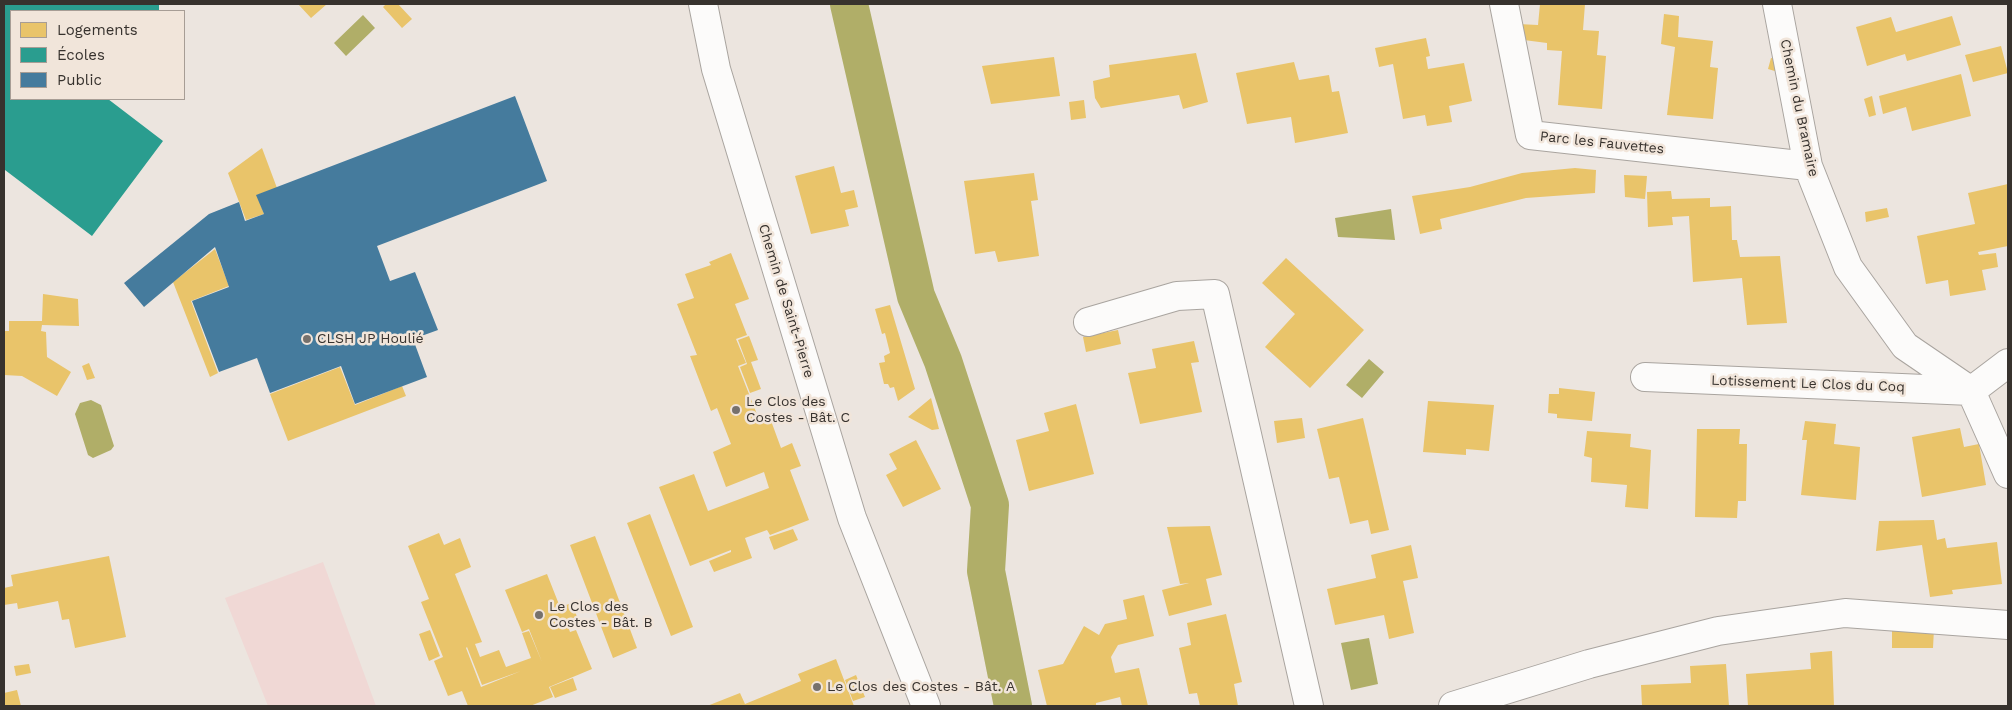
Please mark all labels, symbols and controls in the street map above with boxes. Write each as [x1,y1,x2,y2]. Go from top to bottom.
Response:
legend [10,10,185,100]
text: Logements [57,21,138,39]
street label: Chemin du Bramaire [1776,38,1822,178]
text: Écoles [57,46,105,64]
text: Public [57,71,102,89]
street label: Parc les Fauvettes [1539,128,1665,158]
street label: Chemin de Saint-Pierre [755,222,817,380]
place label: CLSH JP Houlié [317,331,424,347]
marker: CLSH JP Houlié [301,333,313,345]
street label: Lotissement Le Clos du Coq [1711,372,1905,396]
place label: Le Clos des Costes - Bât. C [746,394,850,427]
marker: Le Clos des Costes - Bât. C [730,404,742,416]
place label: Le Clos des Costes - Bât. B [549,599,653,632]
marker: Le Clos des Costes - Bât. B [533,609,545,621]
place label: Le Clos des Costes - Bât. A [827,679,1015,695]
marker: Le Clos des Costes - Bât. A [811,681,823,693]

